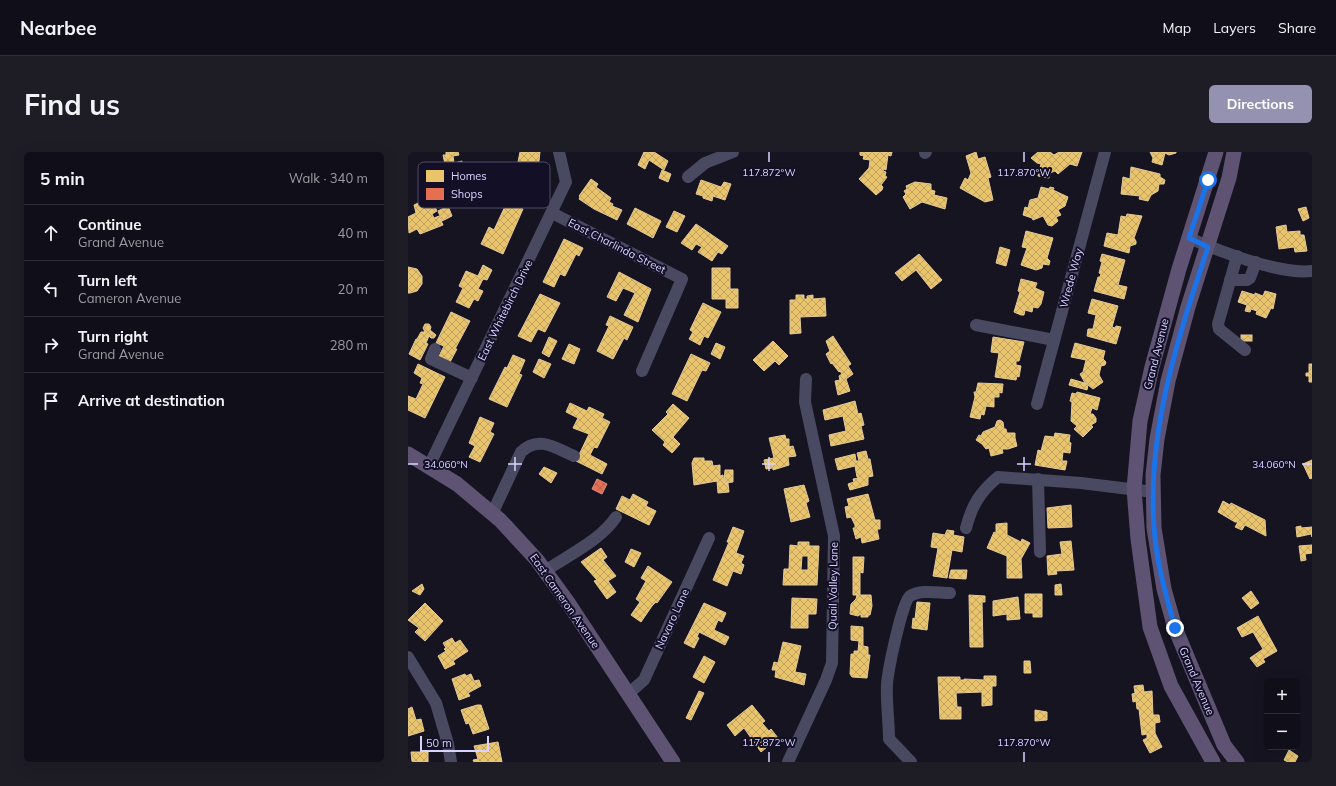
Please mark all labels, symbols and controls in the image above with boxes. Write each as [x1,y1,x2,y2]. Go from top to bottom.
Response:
text: Nearbee [20,16,97,40]
text: Map [1162,19,1191,37]
text: Layers [1213,19,1256,37]
text: Share [1278,19,1316,37]
button: Directions [1209,85,1312,123]
text: Find us [24,87,120,122]
legend [418,162,550,208]
text: 117.872°W [742,166,796,179]
text: 117.870°W [997,166,1051,179]
text: 5 min [40,168,85,189]
text: Homes [451,169,487,183]
text: Walk · 340 m [289,170,368,186]
route start [1199,171,1217,189]
text: Shops [451,187,483,201]
text: Continue [78,215,141,234]
street label: East Charlinda Street [566,215,668,277]
icon: ahead [40,222,62,244]
text: 40 m [338,225,368,241]
text: Grand Avenue [78,234,164,250]
street label: Wrede Way [1056,247,1086,309]
street label: East Whitebirch Drive [474,257,536,363]
text: Turn left [78,271,137,290]
icon: left [40,278,62,300]
text: 20 m [338,281,368,297]
text: Cameron Avenue [78,290,181,306]
street label: Grand Avenue [1140,317,1172,391]
text: Turn right [78,327,148,346]
icon: right [40,334,62,356]
text: 280 m [330,337,368,353]
text: Grand Avenue [78,346,164,362]
icon: arrive [40,390,62,412]
text: Arrive at destination [78,391,225,410]
text: 34.060°N [424,458,468,471]
text: 34.060°N [1252,458,1296,471]
street label: Quail Valley Lane [825,542,841,630]
street label: East Cameron Avenue [527,551,603,651]
street label: Navaro Lane [652,586,692,652]
route end [1166,619,1184,637]
street label: Grand Avenue [1176,645,1218,717]
map controls [1264,678,1300,750]
button: + [1264,678,1300,714]
button: − [1264,714,1300,750]
scale bar [420,734,489,753]
text: 50 m [426,736,452,750]
text: 117.872°W [742,736,796,749]
text: 117.870°W [997,736,1051,749]

